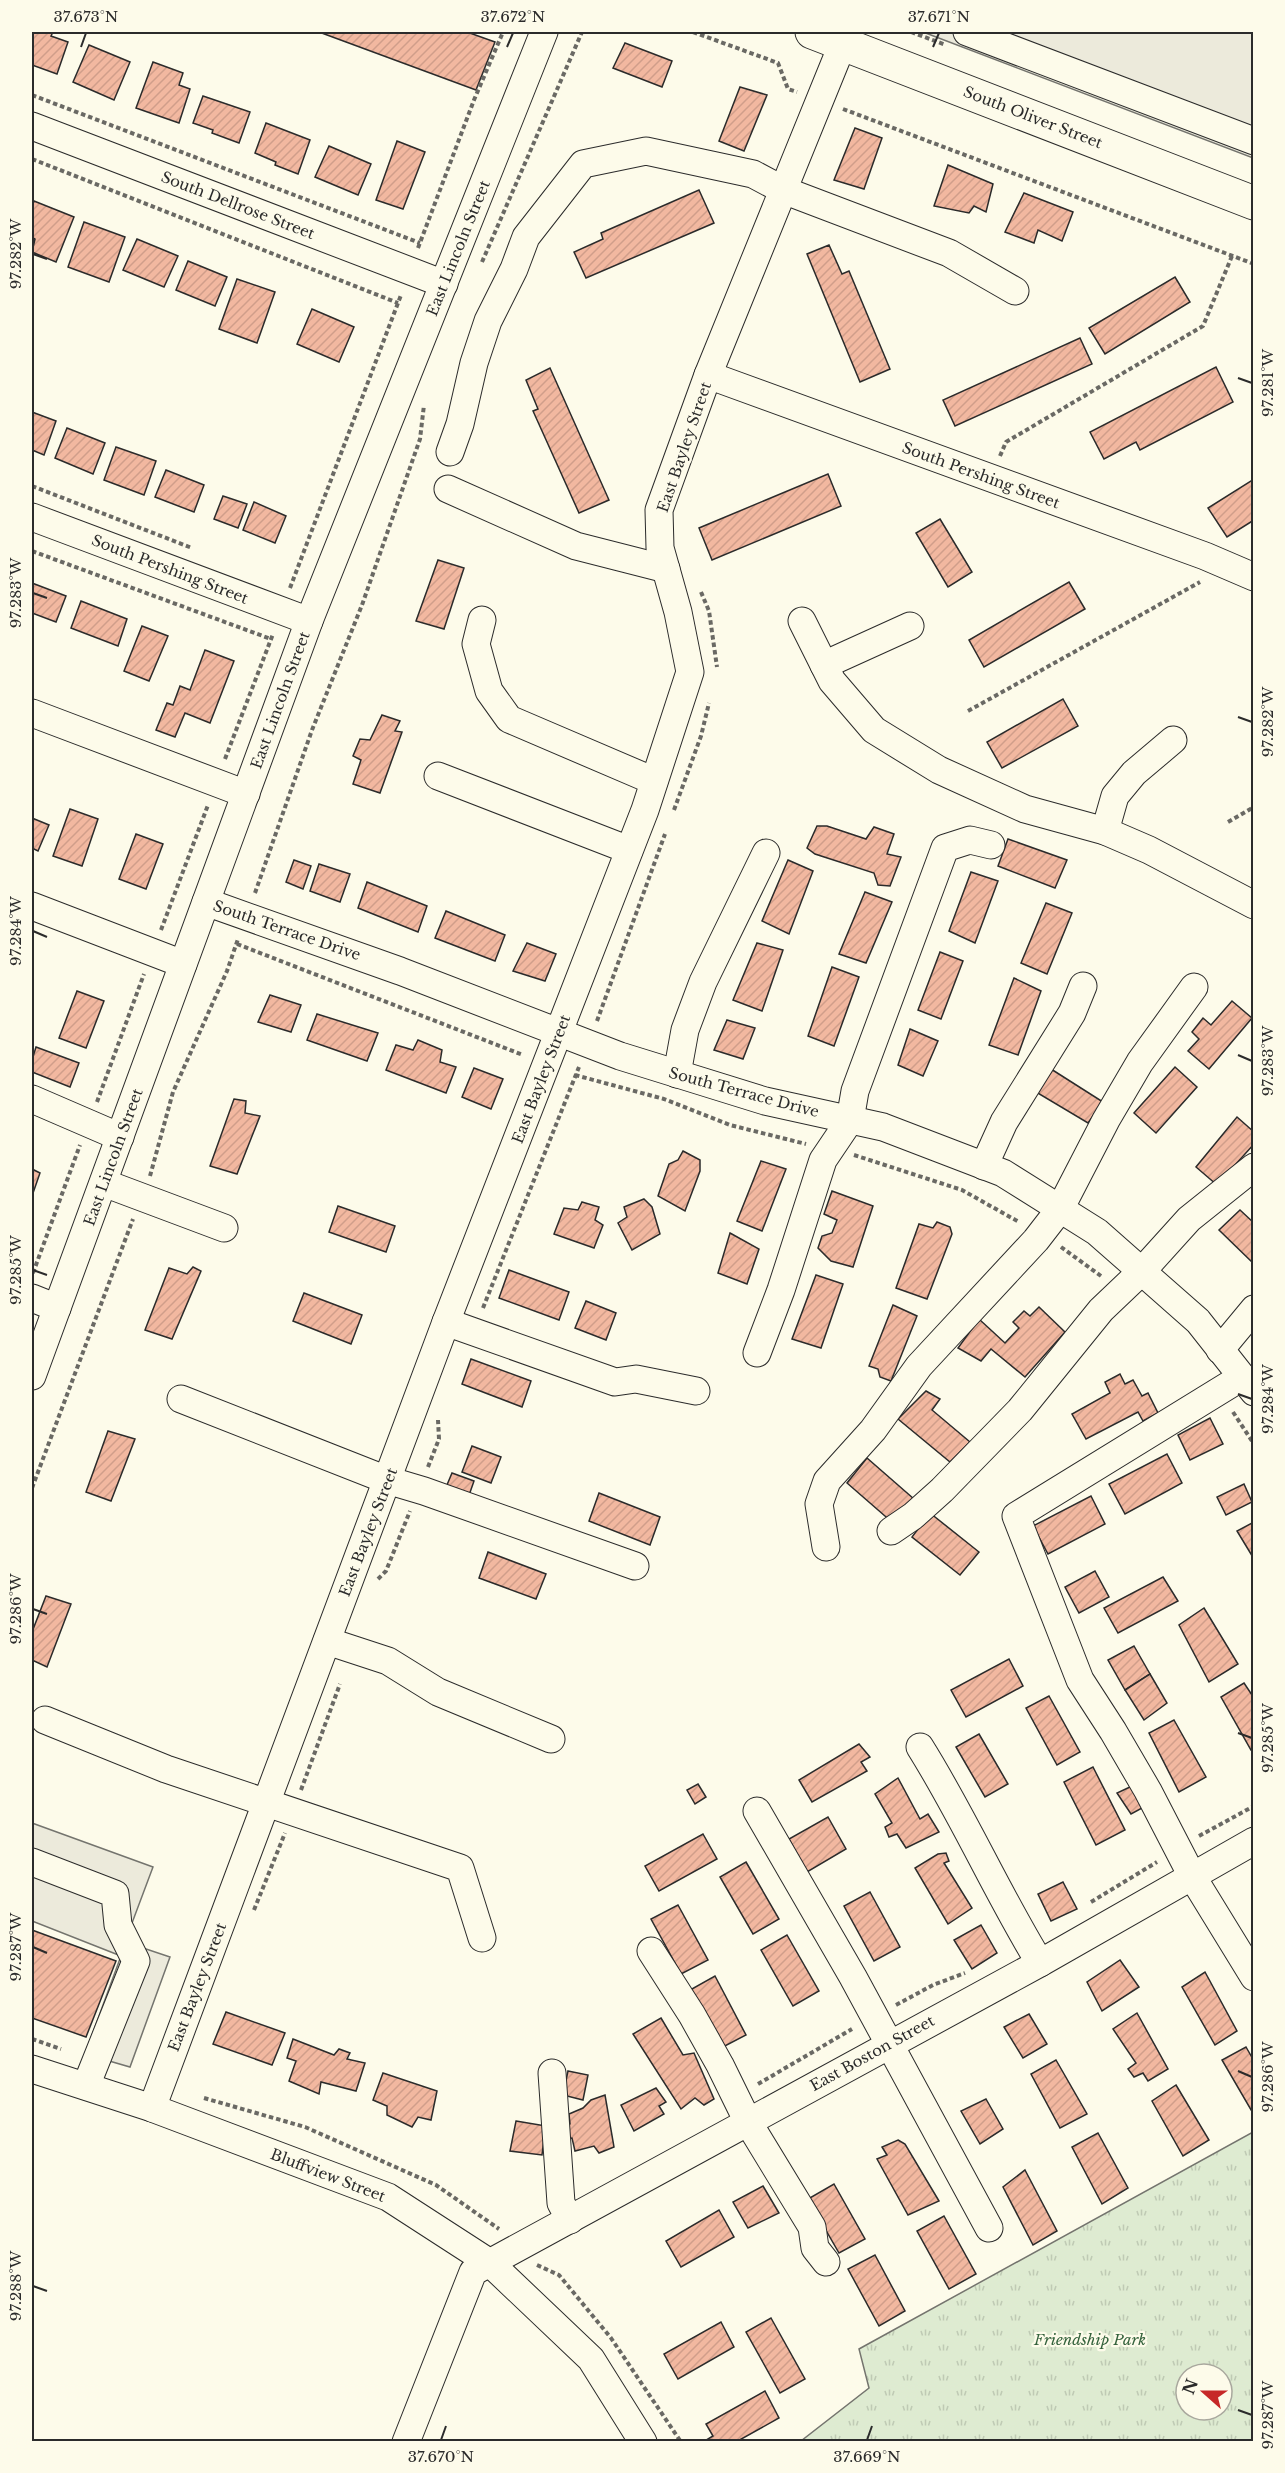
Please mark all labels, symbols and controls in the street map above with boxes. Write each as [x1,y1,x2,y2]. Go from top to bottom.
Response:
text: 37.673°N [54,7,118,26]
text: 37.672°N [481,7,545,26]
text: 37.671°N [908,7,970,26]
street label: South Oliver Street [961,82,1105,152]
street label: South Dellrose Street [158,167,318,243]
street label: East Lincoln Street [422,177,494,319]
text: 97.282°W [6,218,25,289]
text: 97.281°W [1258,349,1277,417]
street label: East Bayley Street [653,379,715,515]
street label: South Pershing Street [900,438,1063,512]
street label: South Pershing Street [89,530,251,608]
text: 97.283°W [6,557,25,628]
street label: East Lincoln Street [246,628,314,771]
text: 97.282°W [1258,686,1277,757]
text: 97.284°W [6,896,25,966]
street label: South Terrace Drive [211,896,363,964]
street label: East Bayley Street [508,1011,574,1146]
text: 97.283°W [1258,1025,1277,1096]
street label: South Terrace Drive [667,1063,821,1121]
street label: East Lincoln Street [79,1085,147,1228]
text: 97.285°W [6,1235,25,1305]
text: 97.284°W [1258,1364,1277,1434]
street label: East Bayley Street [335,1464,401,1599]
text: 97.286°W [6,1573,25,1645]
text: 97.285°W [1258,1703,1277,1773]
text: 97.287°W [6,1912,25,1981]
street label: East Bayley Street [164,1919,230,2054]
street label: East Boston Street [806,2011,938,2095]
text: 97.286°W [1258,2041,1277,2113]
street label: Bluffview Street [268,2144,389,2206]
text: 97.288°W [6,2250,25,2321]
park label: Friendship Park [1033,2330,1146,2349]
north arrow [1174,2362,1234,2422]
text: N [1178,2376,1202,2397]
text: 97.287°W [1258,2380,1277,2449]
text: 37.670°N [408,2447,474,2466]
text: 37.669°N [833,2447,901,2466]

